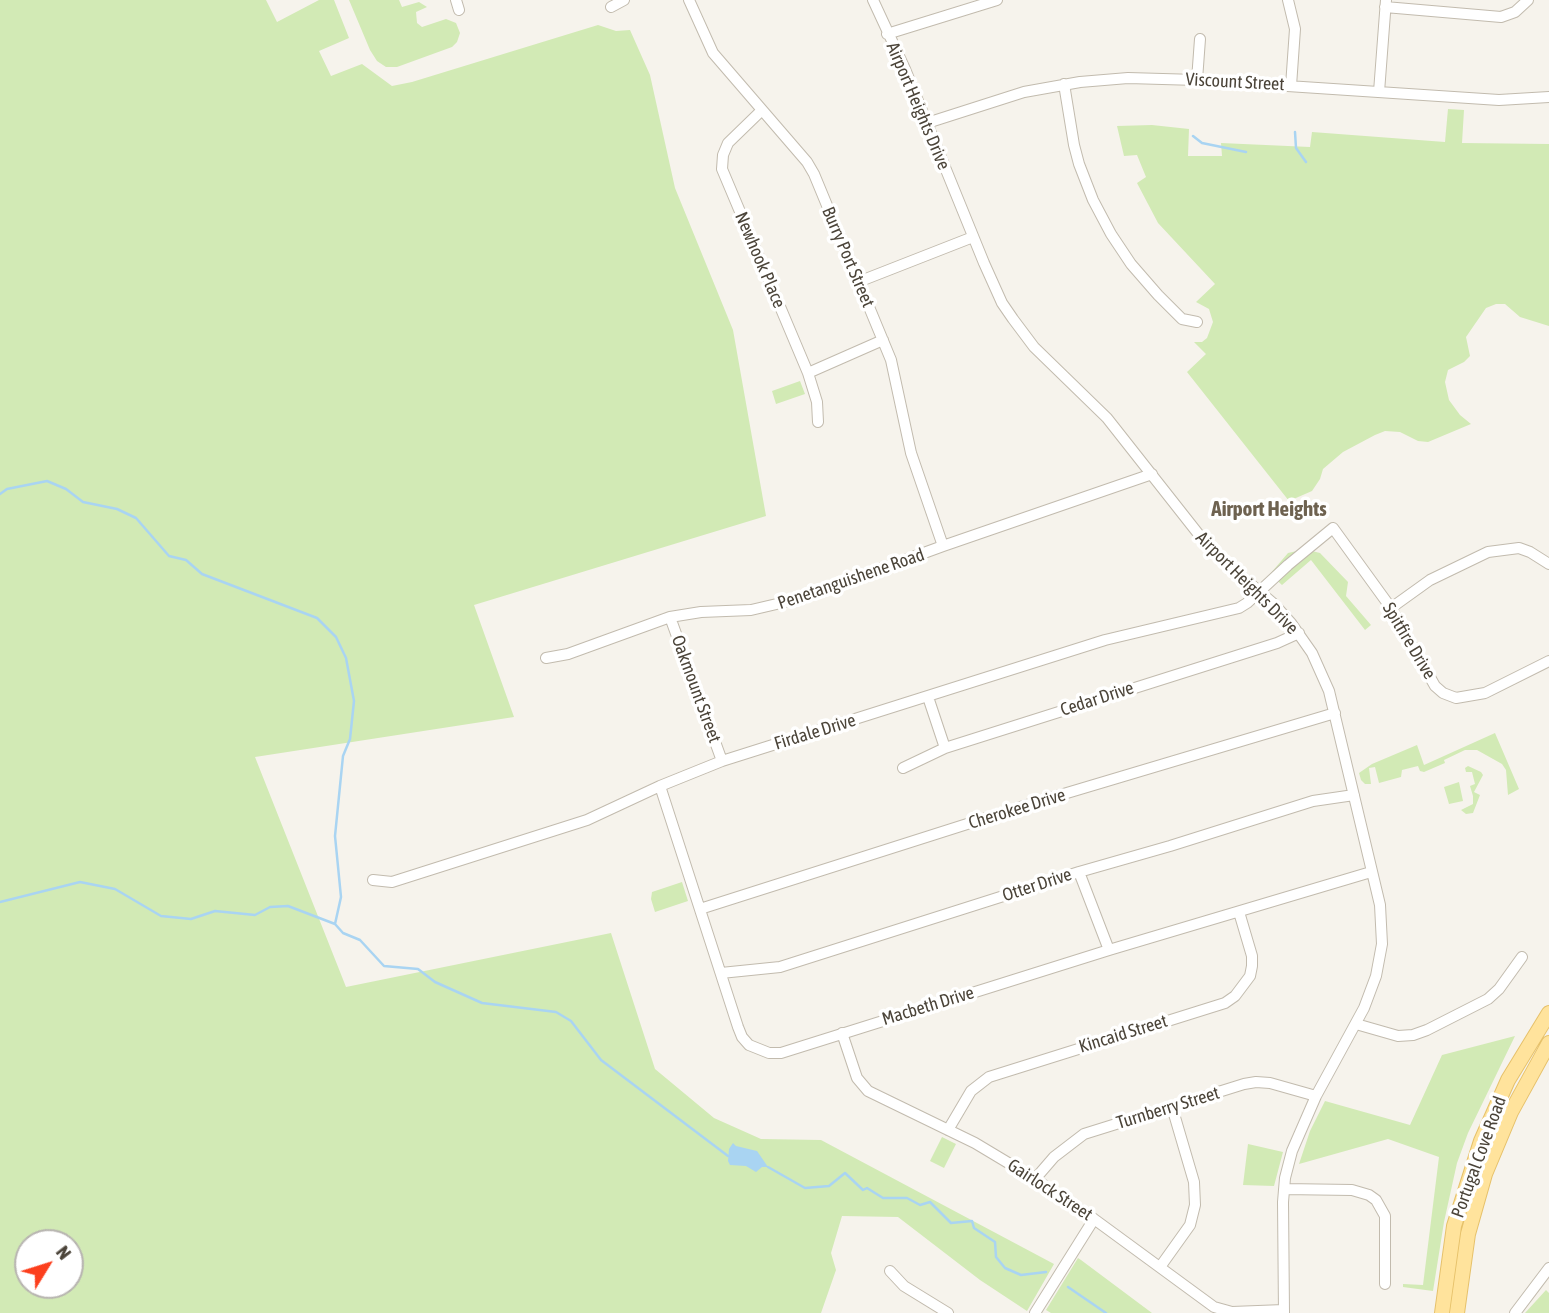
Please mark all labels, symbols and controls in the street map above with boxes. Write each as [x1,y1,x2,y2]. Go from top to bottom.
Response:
street label: Airport Heights Drive [881,39,955,173]
street label: Viscount Street [1185,69,1285,95]
street label: Burry Port Street [817,203,879,311]
street label: Newhook Place [730,209,790,311]
district label: Airport Heights [1211,496,1327,522]
street label: Airport Heights Drive [1191,527,1303,639]
street label: Penetanguishene Road [775,544,927,614]
street label: Spitfire Drive [1378,599,1440,683]
street label: Oakmount Street [667,632,725,746]
street label: Cedar Drive [1058,677,1136,721]
street label: Firdale Drive [772,709,858,755]
street label: Cherokee Drive [966,784,1068,834]
street label: Otter Drive [1000,864,1074,906]
street label: Macbeth Drive [879,982,977,1030]
street label: Kincaid Street [1076,1010,1170,1058]
street label: Turnberry Street [1114,1082,1222,1134]
street label: Portugal Cove Road [1447,1093,1511,1221]
street label: Gairlock Street [1003,1155,1097,1225]
north arrow [14,1229,84,1299]
text: N [52,1241,76,1263]

